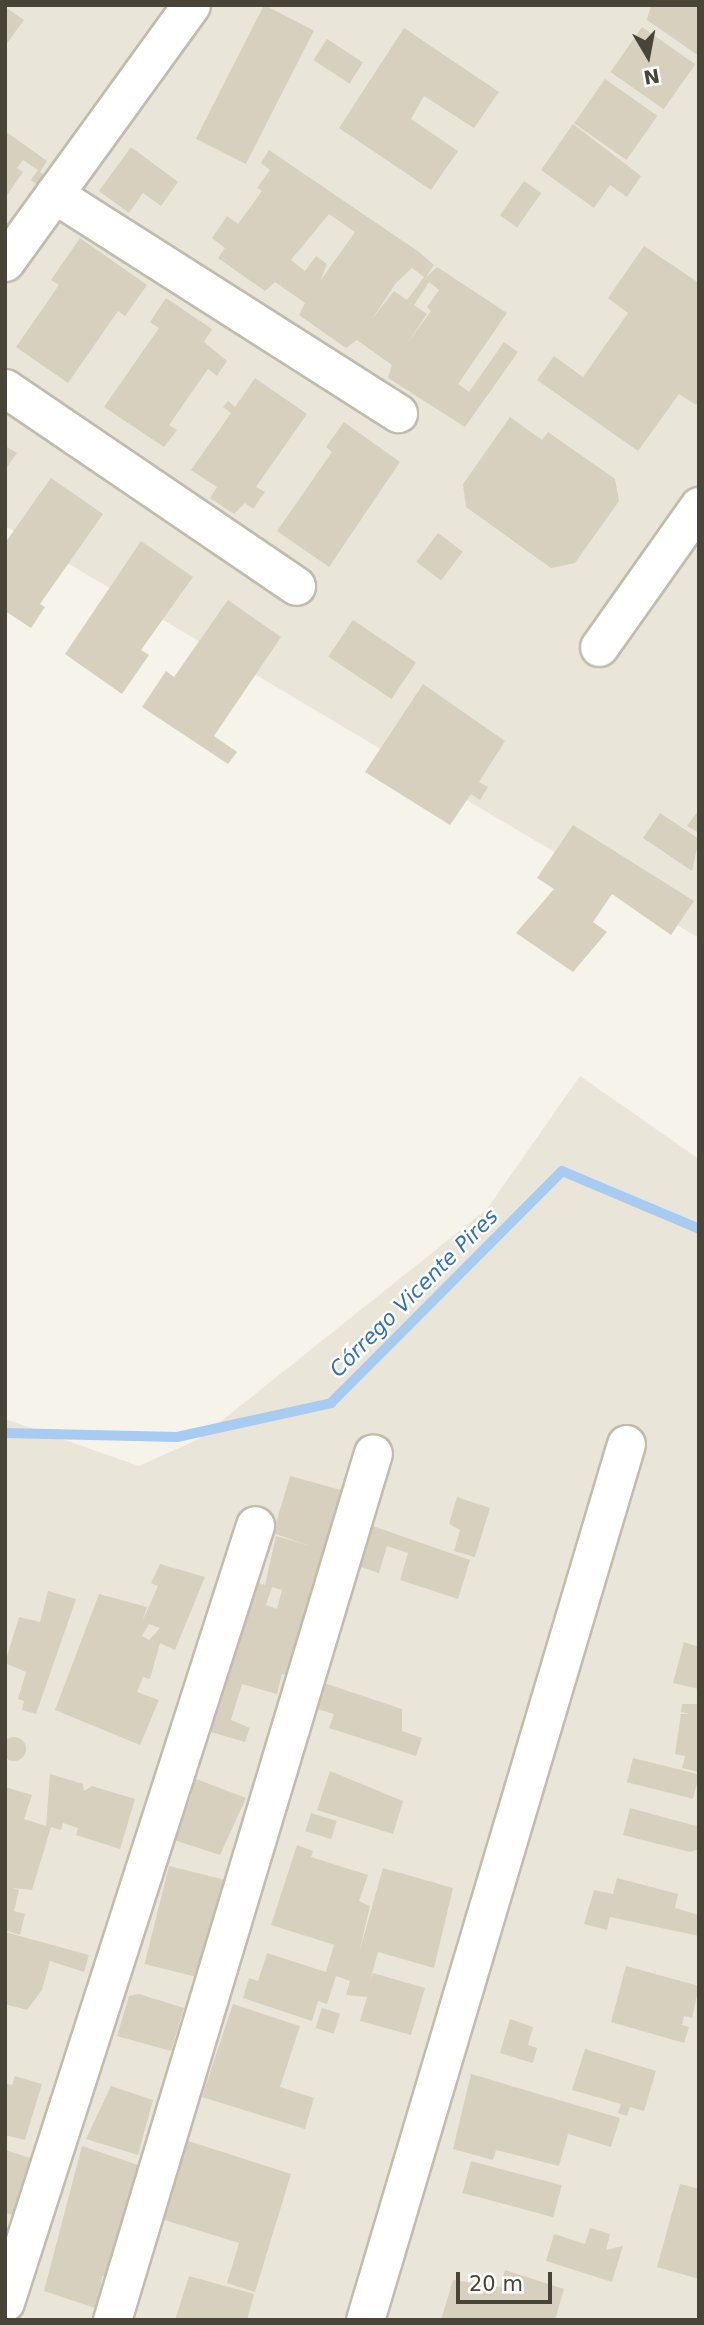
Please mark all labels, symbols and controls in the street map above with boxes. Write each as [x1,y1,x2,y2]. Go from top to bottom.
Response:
north arrow [613,21,683,91]
text: N [642,64,661,89]
water label: Córrego Vicente Pires [325,1204,503,1382]
scale bar [459,2258,555,2302]
text: 20 m [469,2272,523,2296]

